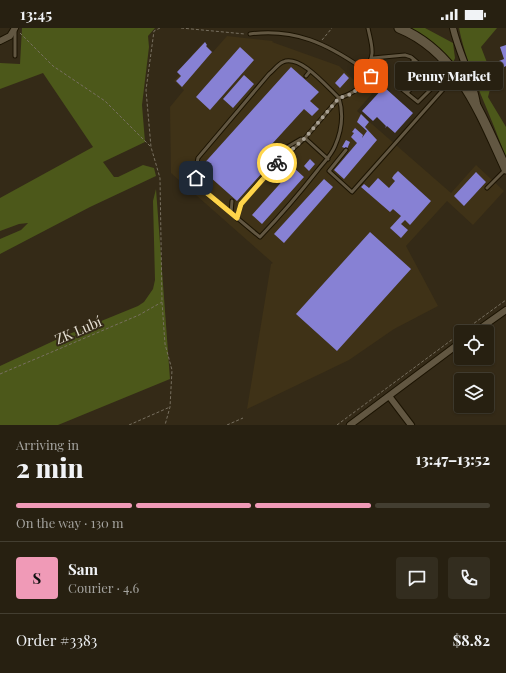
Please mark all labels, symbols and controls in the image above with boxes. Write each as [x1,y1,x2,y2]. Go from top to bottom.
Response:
text: 13:45 [20,4,52,24]
pin [354,59,388,93]
callout: Penny Market [395,62,503,90]
icon: bag [360,65,382,87]
text: Penny Market [407,67,491,84]
courier [257,143,297,183]
icon: bike [266,152,288,174]
pin [179,161,213,195]
icon: home [185,167,207,189]
street label: ZK Lubí [52,312,104,348]
map controls [454,325,494,413]
button: locate [454,325,494,365]
button: layers [454,373,494,413]
text: Arriving in [16,436,79,453]
text: 13:47–13:52 [416,449,490,469]
text: 2 min [16,450,84,485]
text: On the way · 130 m [16,514,124,531]
button: chat [396,557,438,599]
button: phone [448,557,490,599]
text: Sam [68,559,98,579]
text: S [33,568,41,588]
text: Courier · 4.6 [68,579,139,596]
text: Order #3383 [16,630,97,650]
text: $8.82 [453,630,490,650]

